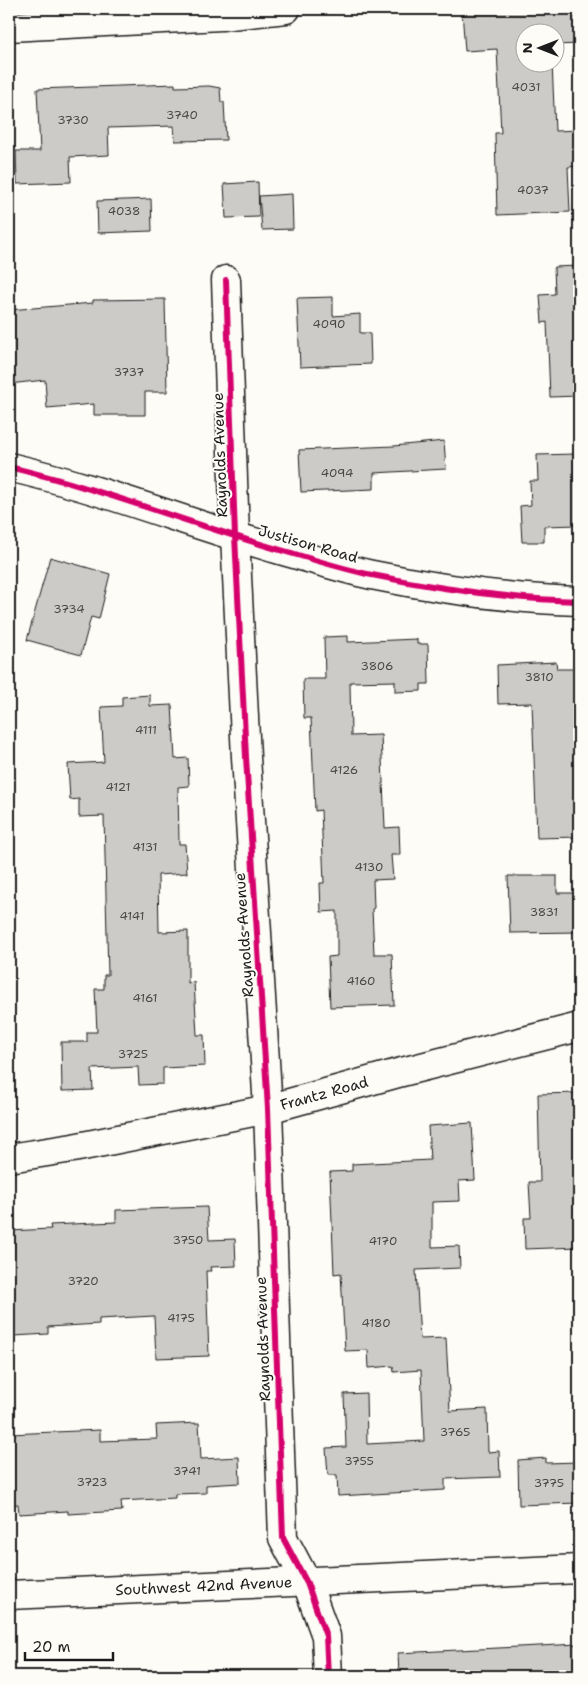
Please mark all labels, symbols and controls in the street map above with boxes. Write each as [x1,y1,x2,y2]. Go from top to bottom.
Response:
north arrow [516,22,566,72]
text: N [518,42,536,54]
house number: 4031 [512,79,540,95]
house number: 3740 [166,107,198,123]
house number: 3730 [57,112,89,128]
house number: 4037 [517,182,549,198]
house number: 4038 [108,203,140,219]
house number: 4090 [313,316,346,332]
house number: 3737 [114,364,144,380]
street label: Raynolds Avenue [208,392,232,518]
house number: 4094 [321,465,353,481]
street label: Justison Road [256,520,361,568]
house number: 3734 [53,601,85,617]
house number: 3806 [361,658,393,674]
house number: 3810 [524,669,554,685]
house number: 4111 [135,722,157,738]
house number: 4126 [330,762,358,778]
house number: 4121 [105,779,131,795]
house number: 4131 [132,839,158,855]
house number: 4130 [355,859,383,875]
street label: Raynolds Avenue [230,872,258,998]
house number: 3831 [530,904,558,920]
house number: 4141 [119,908,145,924]
house number: 4160 [347,973,375,989]
house number: 4161 [133,990,157,1006]
house number: 3725 [118,1046,148,1062]
street label: Frantz Road [278,1072,371,1115]
house number: 3750 [173,1232,203,1248]
house number: 4170 [369,1233,397,1249]
house number: 3720 [67,1273,99,1289]
street label: Raynolds Avenue [251,1276,275,1402]
house number: 4175 [167,1310,195,1326]
house number: 4180 [361,1315,391,1331]
house number: 3765 [440,1424,470,1440]
house number: 3755 [344,1453,374,1469]
house number: 3741 [173,1463,201,1479]
house number: 3723 [77,1474,107,1490]
house number: 3775 [534,1475,564,1491]
street label: Southwest 42nd Avenue [115,1572,293,1600]
scale bar [25,1630,112,1662]
text: 20 m [32,1637,71,1657]

